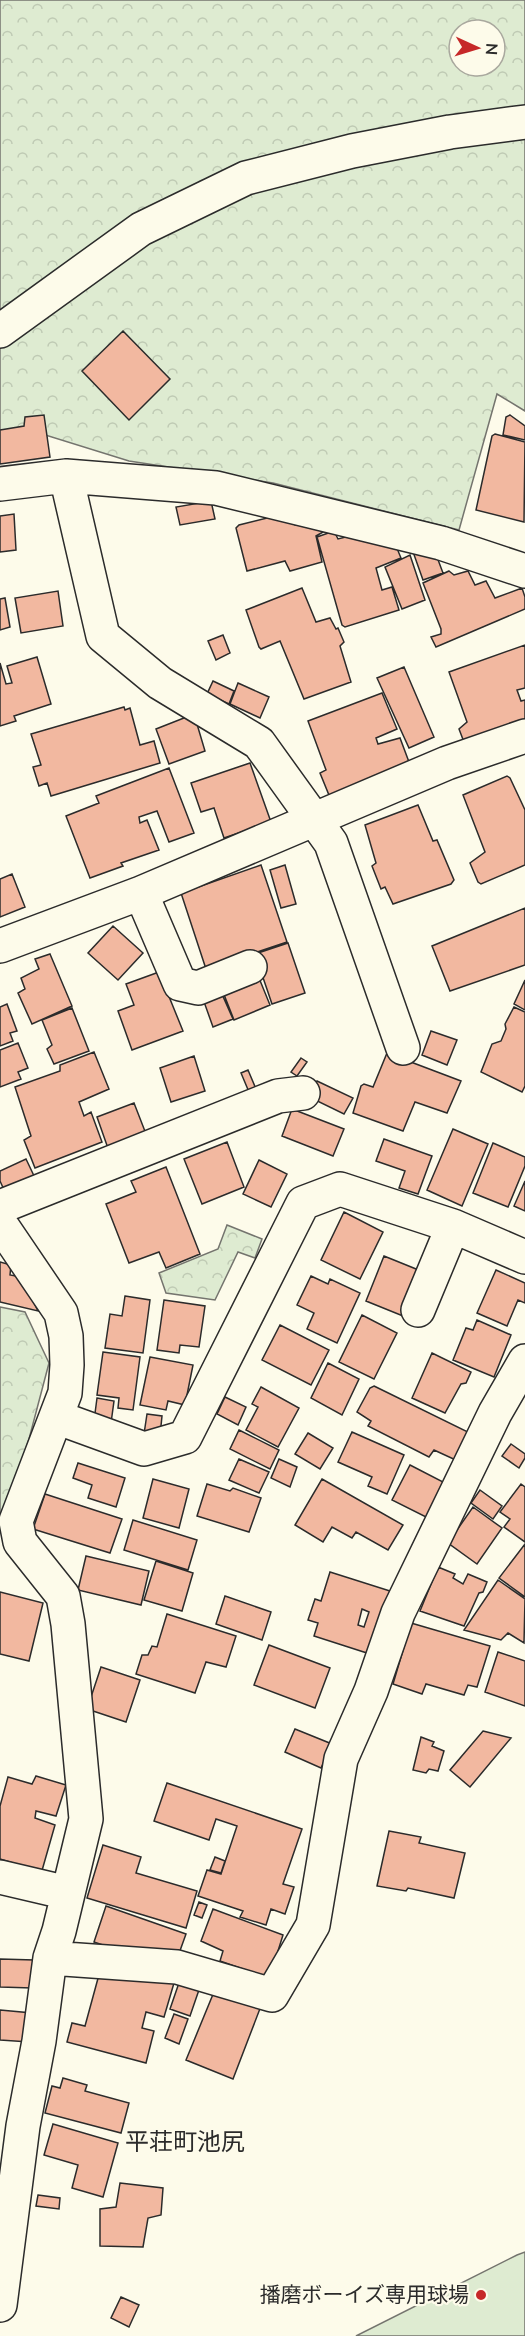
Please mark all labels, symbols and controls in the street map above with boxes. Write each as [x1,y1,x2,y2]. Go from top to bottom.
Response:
north arrow [447,18,507,78]
text: N [480,42,502,56]
district label: 平荘町池尻 [125,2126,245,2158]
place label: 播磨ボーイズ専用球場 [260,2281,469,2309]
marker: 播磨ボーイズ専用球場 [474,2288,488,2302]

